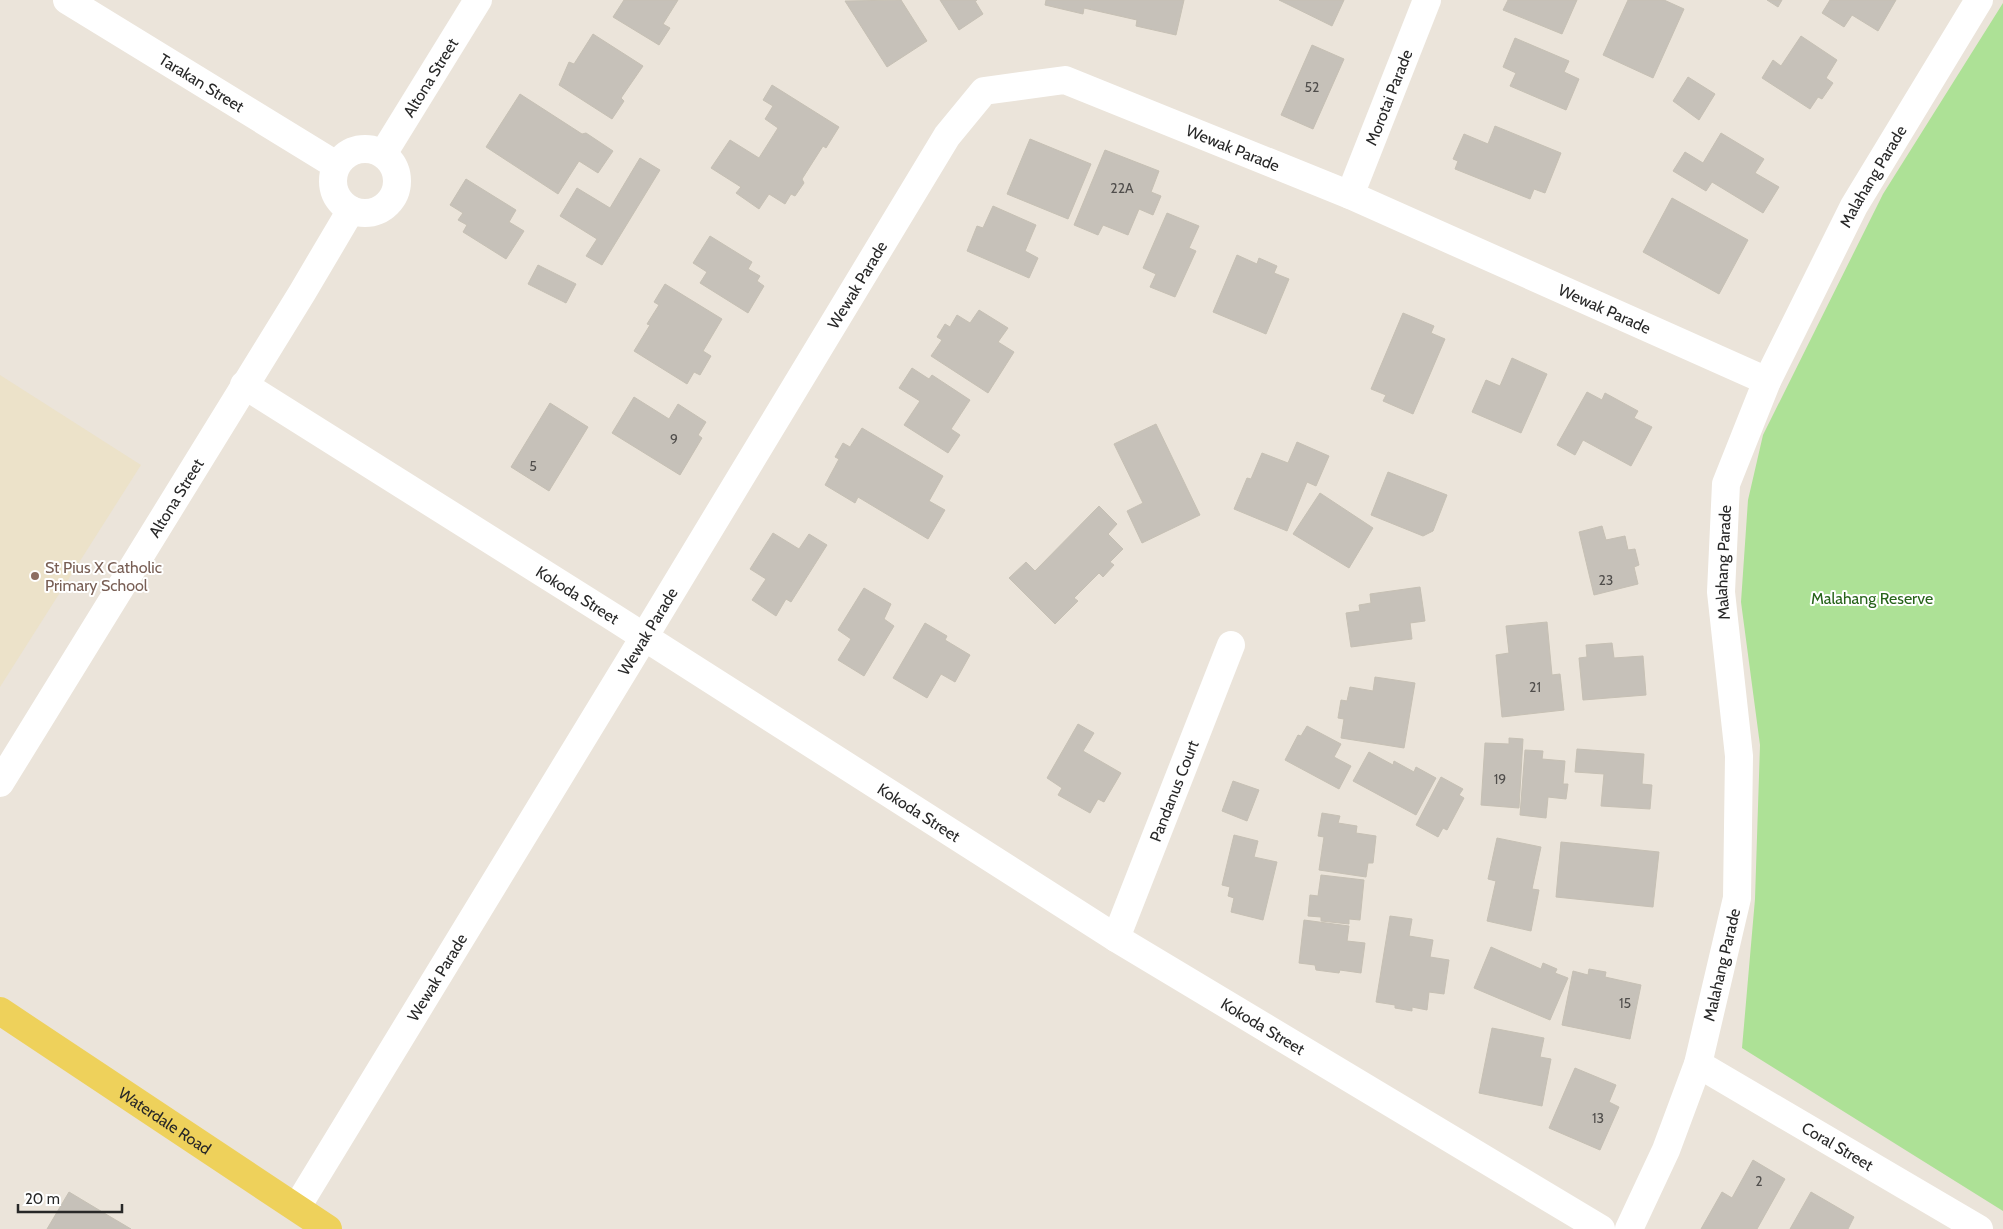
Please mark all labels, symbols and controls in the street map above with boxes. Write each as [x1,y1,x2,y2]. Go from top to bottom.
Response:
street label: Altona Street [399,34,462,120]
street label: Morotai Parade [1361,47,1416,148]
street label: Tarakan Street [156,49,248,116]
house number: 52 [1305,78,1319,96]
street label: Wewak Parade [1184,120,1283,175]
street label: Malahang Parade [1835,122,1910,230]
house number: 22A [1110,179,1134,197]
street label: Wewak Parade [823,237,891,332]
street label: Wewak Parade [1556,280,1654,337]
house number: 9 [670,430,678,448]
street label: Altona Street [144,454,208,541]
house number: 5 [529,457,537,475]
street label: Malahang Parade [1711,505,1735,621]
place label: St Pius X Catholic Primary School [45,558,162,595]
street label: Kokoda Street [533,562,623,628]
marker: St Pius X Catholic Primary School [29,570,41,582]
house number: 23 [1599,571,1613,589]
street label: Wewak Parade [614,584,681,679]
park label: Malahang Reserve [1811,589,1933,608]
house number: 21 [1529,678,1541,696]
street label: Pandanus Court [1145,737,1202,844]
house number: 19 [1494,770,1506,788]
street label: Kokoda Street [874,779,964,846]
street label: Malahang Parade [1699,906,1744,1023]
street label: Wewak Parade [403,930,471,1025]
street label: Kokoda Street [1218,994,1309,1059]
house number: 15 [1619,994,1631,1012]
street label: Waterdale Road [115,1083,215,1158]
house number: 13 [1592,1109,1604,1127]
street label: Coral Street [1799,1118,1877,1175]
house number: 2 [1755,1172,1763,1190]
scale bar [18,1182,121,1214]
text: 20 m [25,1190,60,1208]

